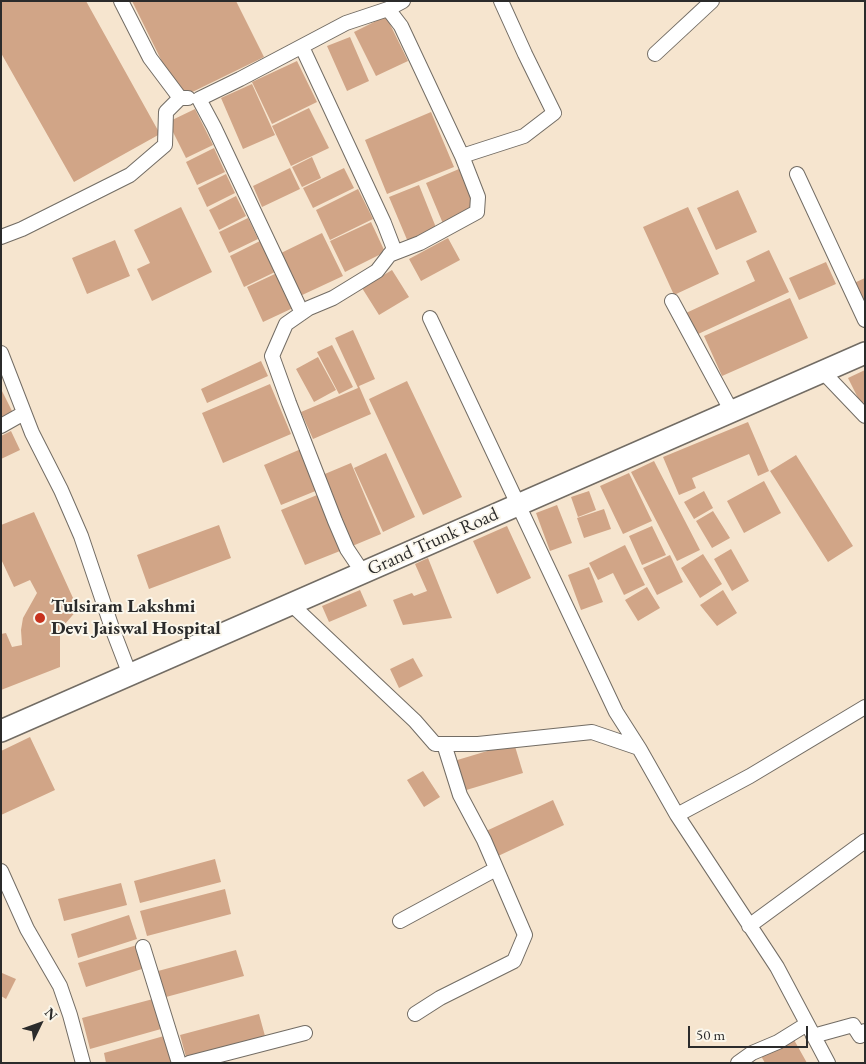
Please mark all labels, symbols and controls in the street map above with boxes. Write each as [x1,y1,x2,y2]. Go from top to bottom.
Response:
street label: Grand Trunk Road [364,503,502,581]
place label: Tulsiram Lakshmi Devi Jaiswal Hospital [51,596,221,640]
marker: Tulsiram Lakshmi Devi Jaiswal Hospital [33,611,47,625]
north arrow [15,999,65,1049]
text: N [41,1004,62,1024]
scale bar [691,1016,811,1048]
text: 50 m [696,1025,725,1044]

